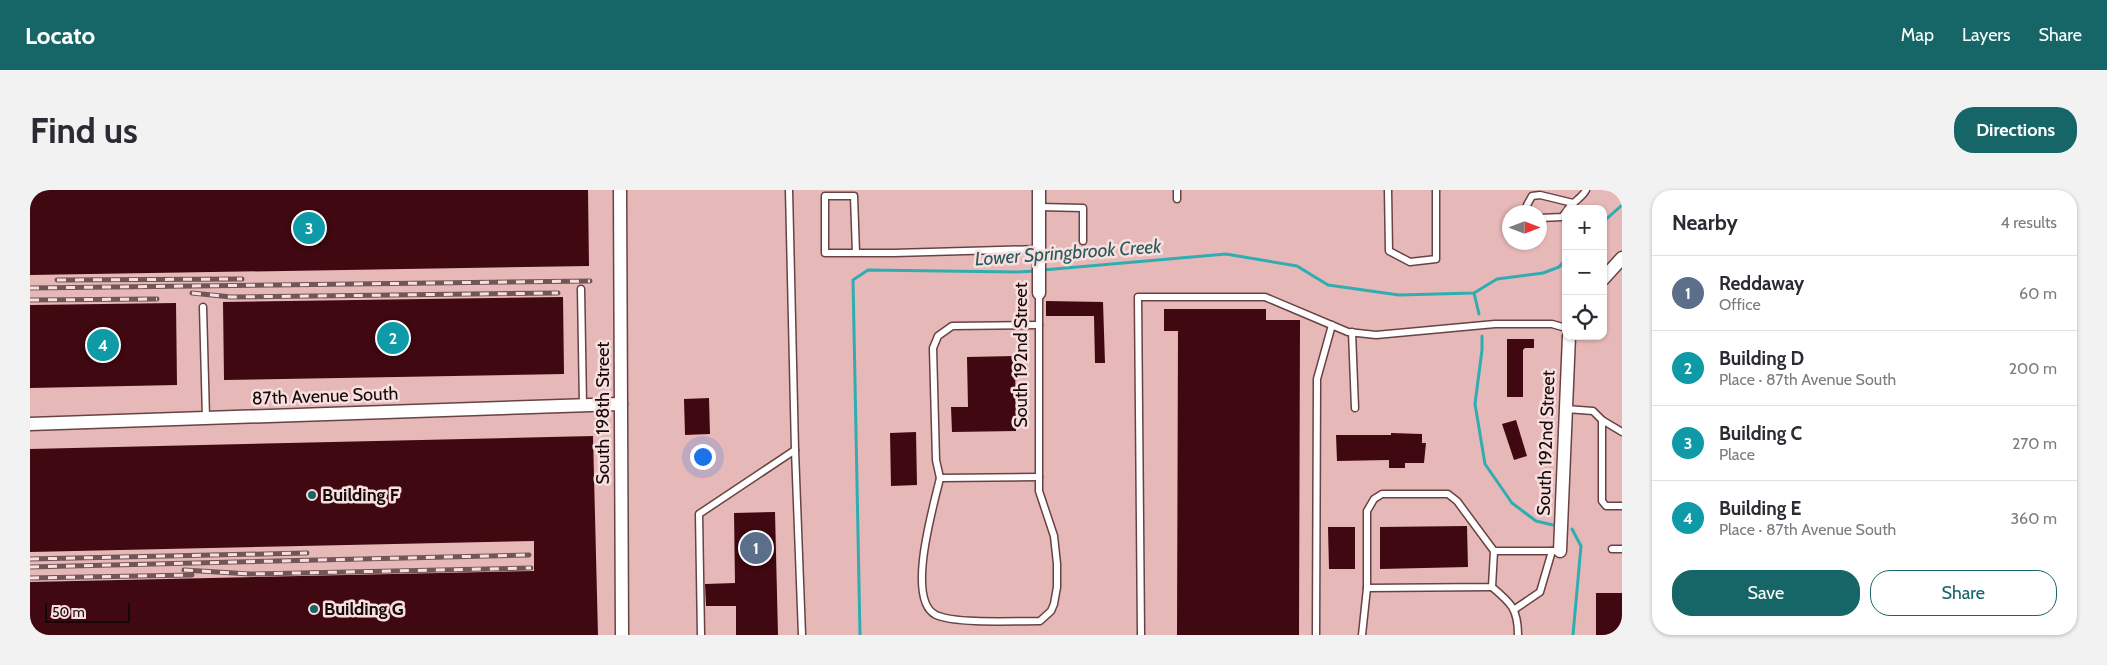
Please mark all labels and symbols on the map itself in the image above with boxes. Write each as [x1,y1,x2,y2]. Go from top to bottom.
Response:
north arrow [1502,205,1547,250]
pin: 3 [293,209,325,247]
water label: Lower Springbrook Creek [974,234,1163,270]
street label: South 192nd Street [1010,282,1032,428]
pin: 2 [377,319,409,357]
pin: 4 [87,326,119,364]
street label: South 198th Street [592,342,614,484]
street label: South 192nd Street [1532,370,1560,516]
street label: 87th Avenue South [251,382,399,410]
your location [690,444,716,470]
place label: Building F [322,484,400,506]
marker: Building F [306,489,318,501]
pin: 1 [740,529,772,567]
place label: Building G [324,598,404,620]
scale bar [45,600,130,623]
marker: Building G [308,603,320,615]

